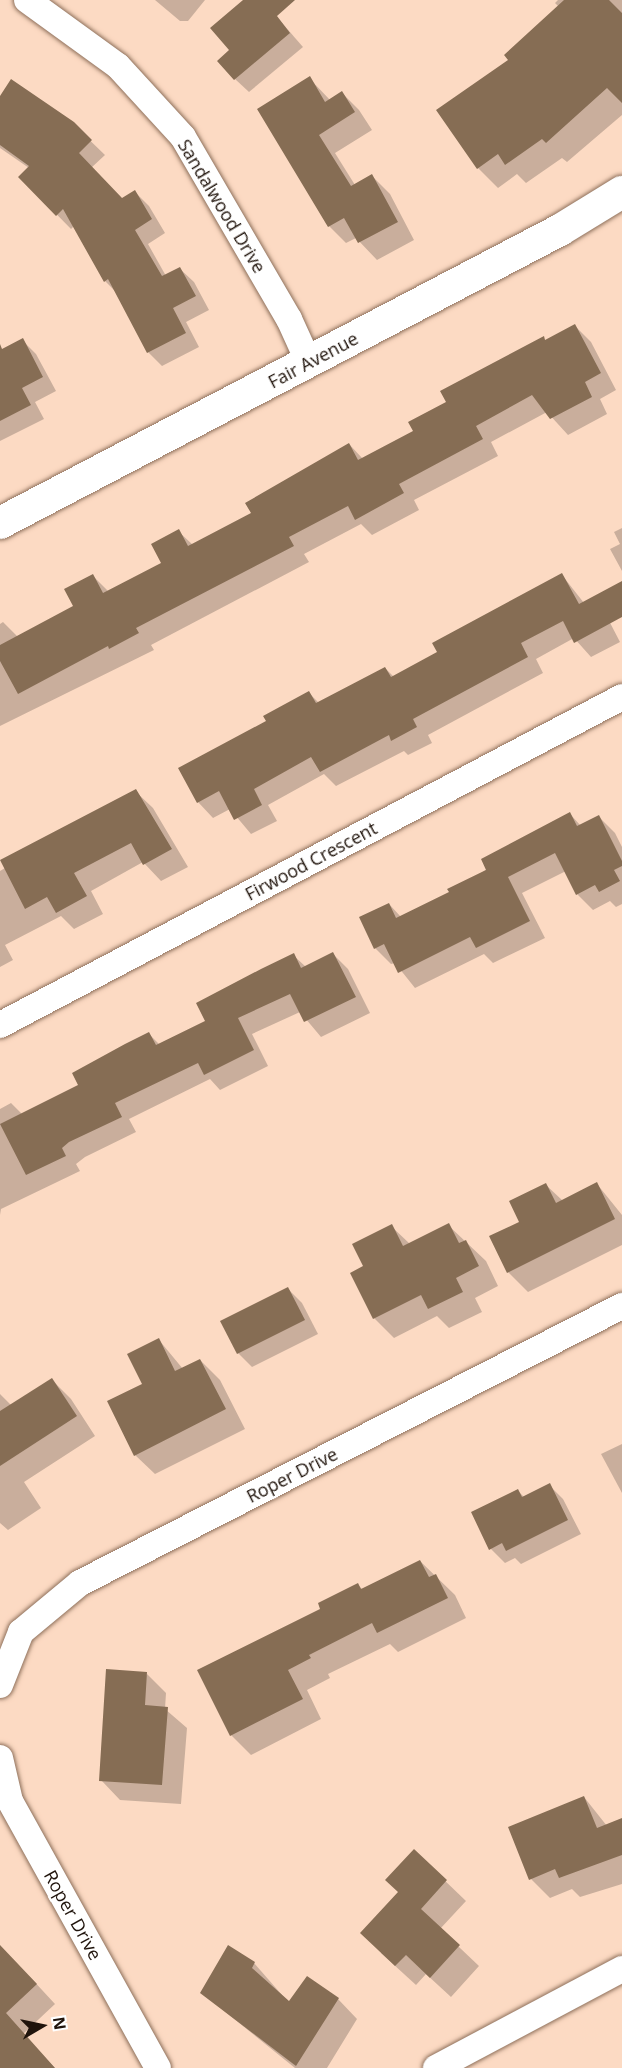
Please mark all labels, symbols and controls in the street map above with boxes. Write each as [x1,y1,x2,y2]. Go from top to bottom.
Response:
street label: Sandalwood Drive [174,135,270,277]
street label: Fair Avenue [264,327,362,393]
street label: Firwood Crescent [241,817,381,905]
street label: Roper Drive [243,1443,341,1507]
street label: Roper Drive [40,1866,106,1964]
north arrow [12,1996,72,2056]
text: N [48,2015,72,2031]

